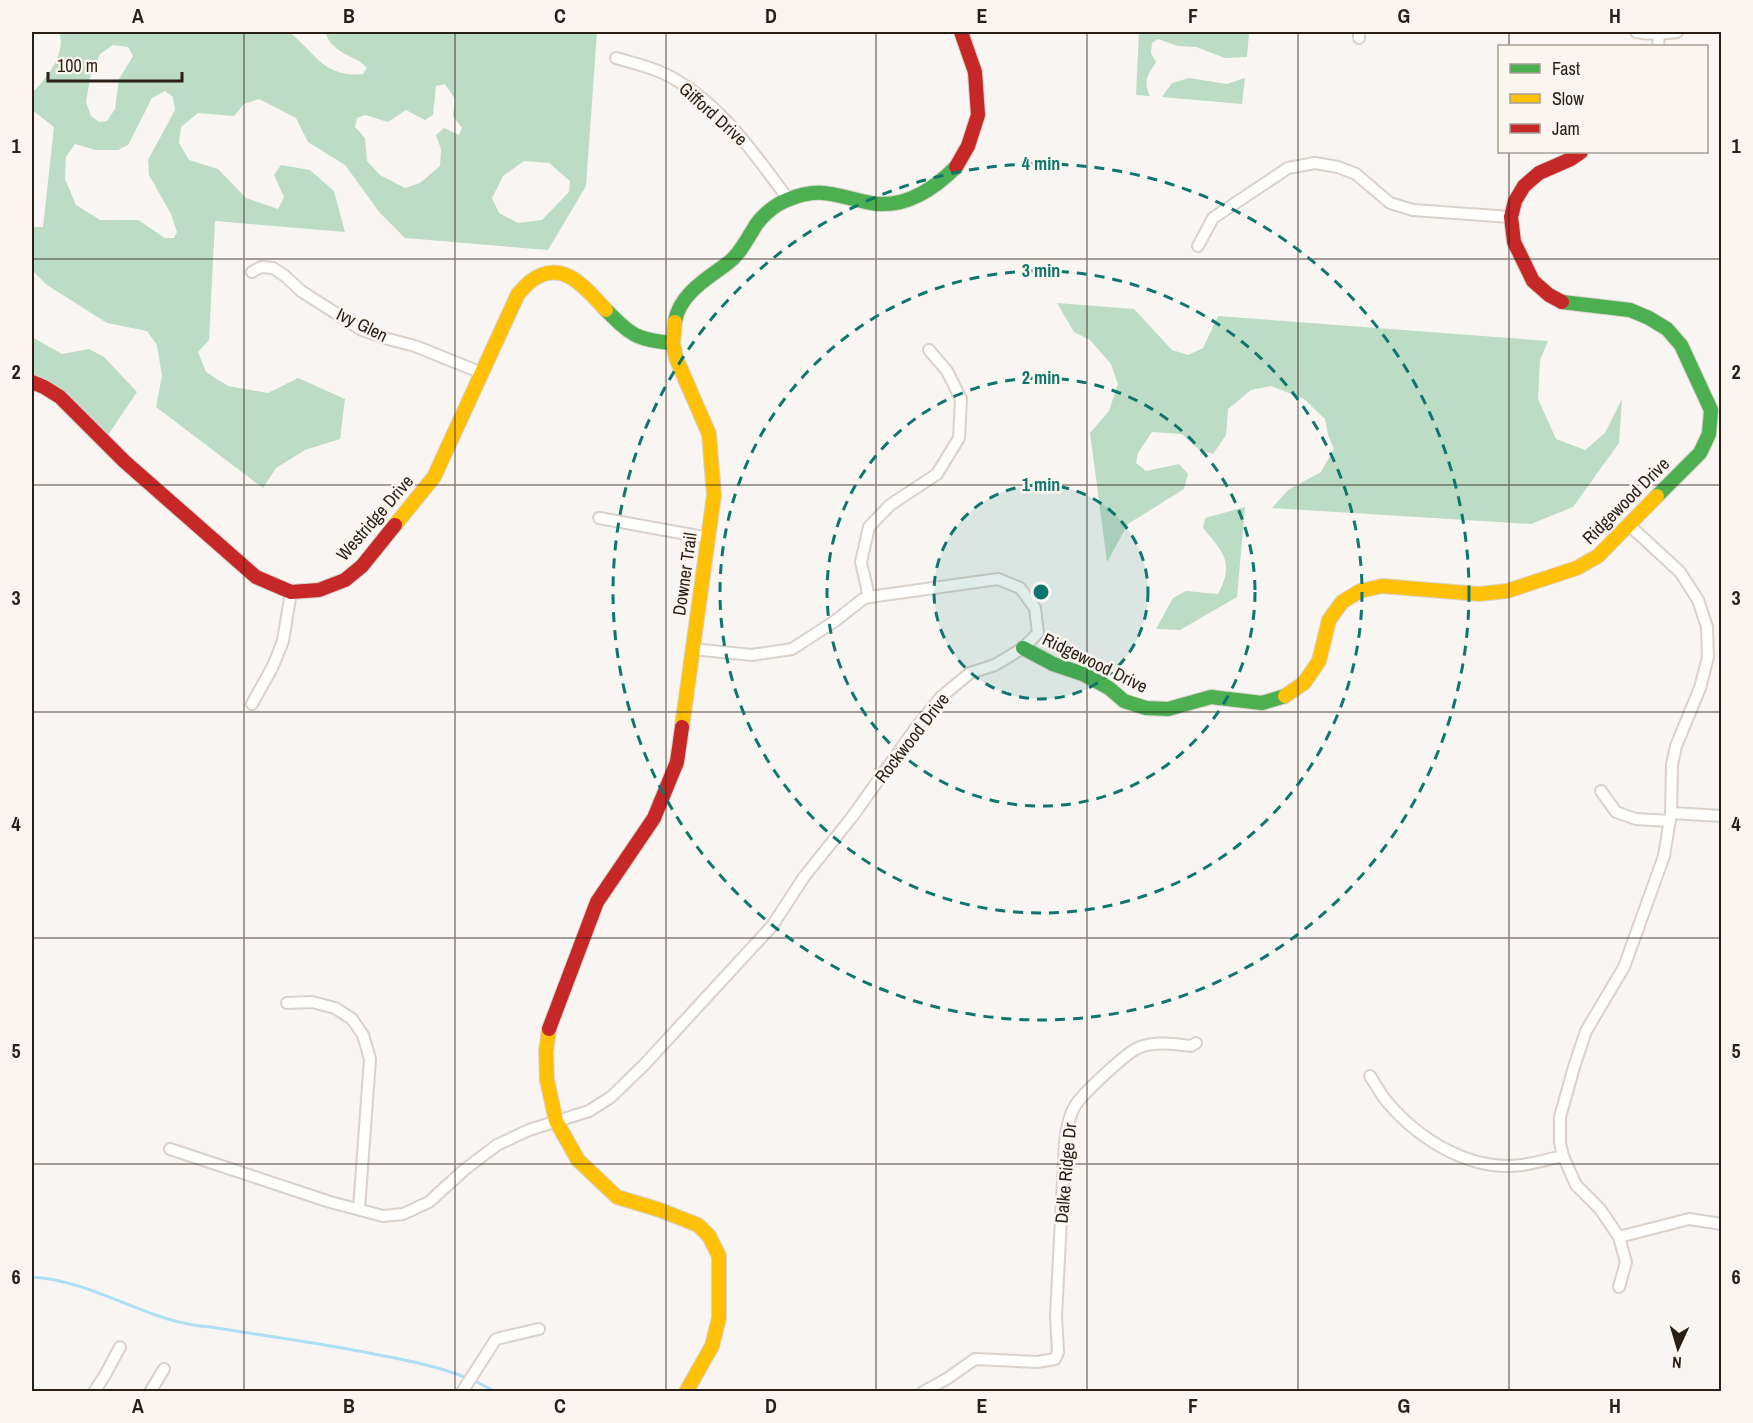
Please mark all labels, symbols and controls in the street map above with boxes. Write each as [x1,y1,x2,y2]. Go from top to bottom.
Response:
text: A [132,2,144,29]
text: B [343,2,355,29]
text: C [554,2,566,29]
text: D [765,2,777,29]
text: E [977,2,988,29]
text: F [1188,2,1198,29]
text: G [1398,2,1410,29]
text: H [1609,2,1621,29]
scale bar [48,45,182,83]
legend [1498,45,1708,153]
text: 100 m [57,53,98,78]
text: Fast [1552,56,1580,81]
street label: Gifford Drive [674,76,753,151]
text: Slow [1552,86,1584,111]
text: Jam [1552,116,1580,141]
text: 1 [11,132,21,159]
text: 1 [1731,132,1741,159]
text: 4 min [1022,151,1060,176]
text: 3 min [1022,258,1060,283]
street label: Ivy Glen [332,301,392,348]
text: 2 [11,358,21,385]
text: 2 [1731,358,1741,385]
text: 2 min [1022,365,1060,390]
street label: Ridgewood Drive [1576,451,1675,550]
street label: Westridge Drive [330,469,419,566]
text: 1 min [1022,472,1060,497]
street label: Downer Trail [666,531,703,617]
centre of rings [1031,582,1051,602]
text: 3 [11,584,21,611]
text: 3 [1731,584,1741,611]
street label: Ridgewood Drive [1038,626,1152,699]
street label: Rockwood Drive [868,687,955,788]
text: 4 [11,810,21,837]
text: 4 [1731,810,1741,837]
text: 5 [11,1037,21,1064]
text: 5 [1731,1037,1741,1064]
street label: Dalke Ridge Dr [1049,1122,1082,1224]
text: 6 [11,1263,21,1290]
text: 6 [1731,1263,1741,1290]
north arrow [1648,1318,1708,1378]
text: N [1671,1352,1682,1374]
text: A [132,1392,144,1419]
text: B [343,1392,355,1419]
text: C [554,1392,566,1419]
text: D [765,1392,777,1419]
text: E [977,1392,988,1419]
text: F [1188,1392,1198,1419]
text: G [1398,1392,1410,1419]
text: H [1609,1392,1621,1419]

